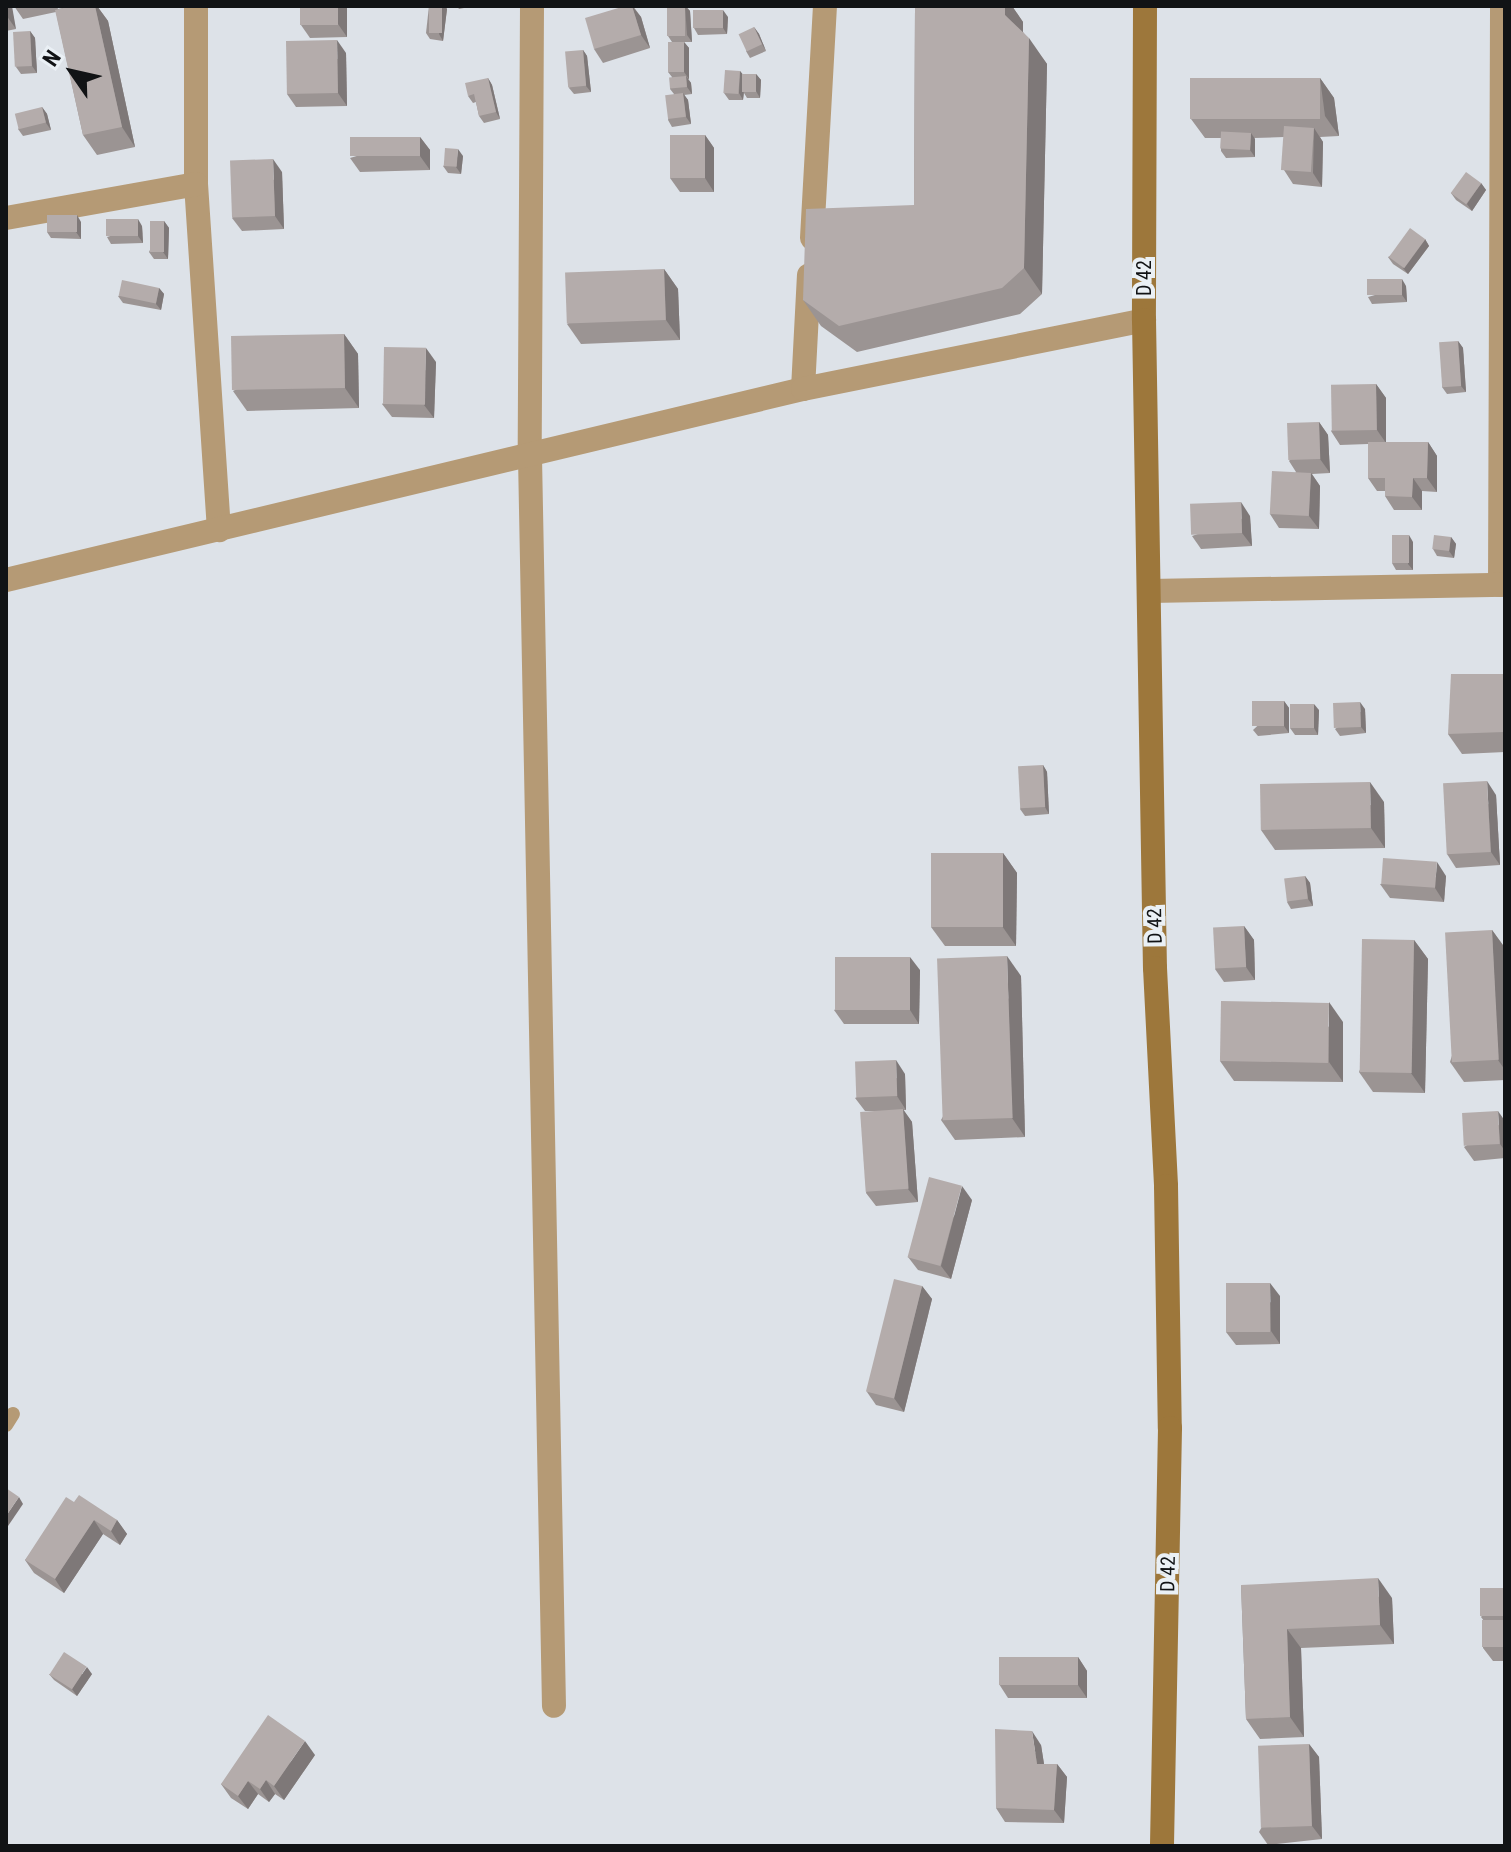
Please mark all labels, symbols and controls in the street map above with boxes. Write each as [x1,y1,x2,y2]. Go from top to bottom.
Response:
north arrow [32,32,112,112]
text: N [38,46,66,71]
street label: D 42 [1132,260,1156,296]
street label: D 42 [1143,908,1167,944]
street label: D 42 [1156,1556,1180,1592]

